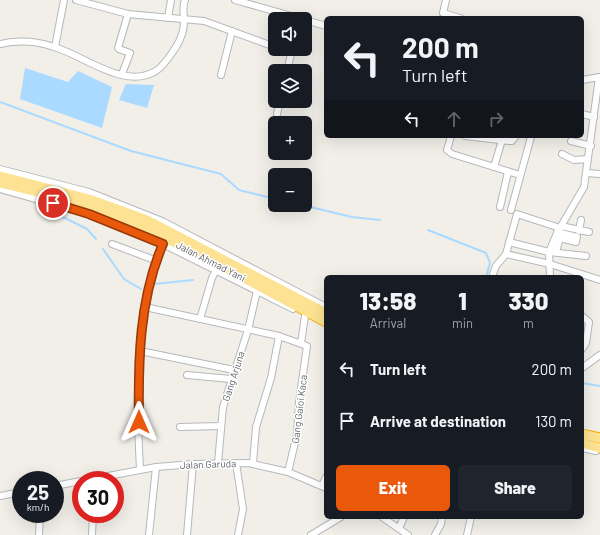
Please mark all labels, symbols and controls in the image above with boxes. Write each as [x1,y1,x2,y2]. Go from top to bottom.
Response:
map controls [268,12,312,212]
button: sound [268,12,312,56]
text: 200 m [402,30,479,64]
icon: left [336,32,388,84]
button: layers [268,64,312,108]
text: Turn left [402,64,468,86]
icon: left [401,108,423,130]
icon: ahead [443,108,465,130]
icon: right [485,108,507,130]
button: + [268,116,312,160]
button: − [268,168,312,212]
pin [36,186,70,220]
icon: arrive [42,192,64,214]
street label: Jalan Ahmad Yani [174,238,248,284]
text: 13:58 [359,286,416,315]
text: 1 [458,286,467,315]
text: 330 [508,286,548,315]
text: Arrival [370,315,406,331]
text: min [452,315,473,331]
text: m [523,315,534,331]
street label: Gang Arjuna [219,349,247,403]
icon: left [336,358,358,380]
text: Turn left [370,360,426,378]
text: 200 m [532,360,572,378]
street label: Gang Gaioi Kaca [289,374,309,444]
position arrow [118,401,160,443]
icon: arrive [336,410,358,432]
text: Arrive at destination [370,412,506,430]
text: 130 m [535,412,572,430]
street label: Jalan Garuda [180,457,236,471]
button: Exit [336,465,450,511]
button: Share [458,465,572,511]
speed limit sign: 30 [72,471,124,523]
text: 25 [27,480,49,504]
text: km/h [27,501,49,513]

